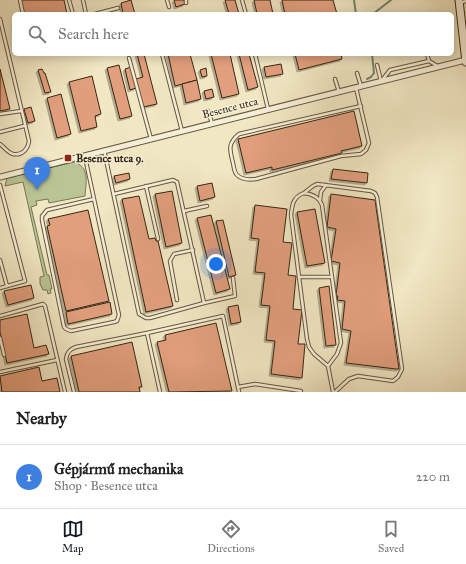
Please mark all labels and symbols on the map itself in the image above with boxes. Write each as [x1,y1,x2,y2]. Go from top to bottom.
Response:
street label: Besence utca [201,95,260,121]
place label: Besence utca 9. [76,152,144,166]
marker: Besence utca 9. [63,153,73,163]
pin: 1 [24,157,50,190]
your location [206,254,226,274]

